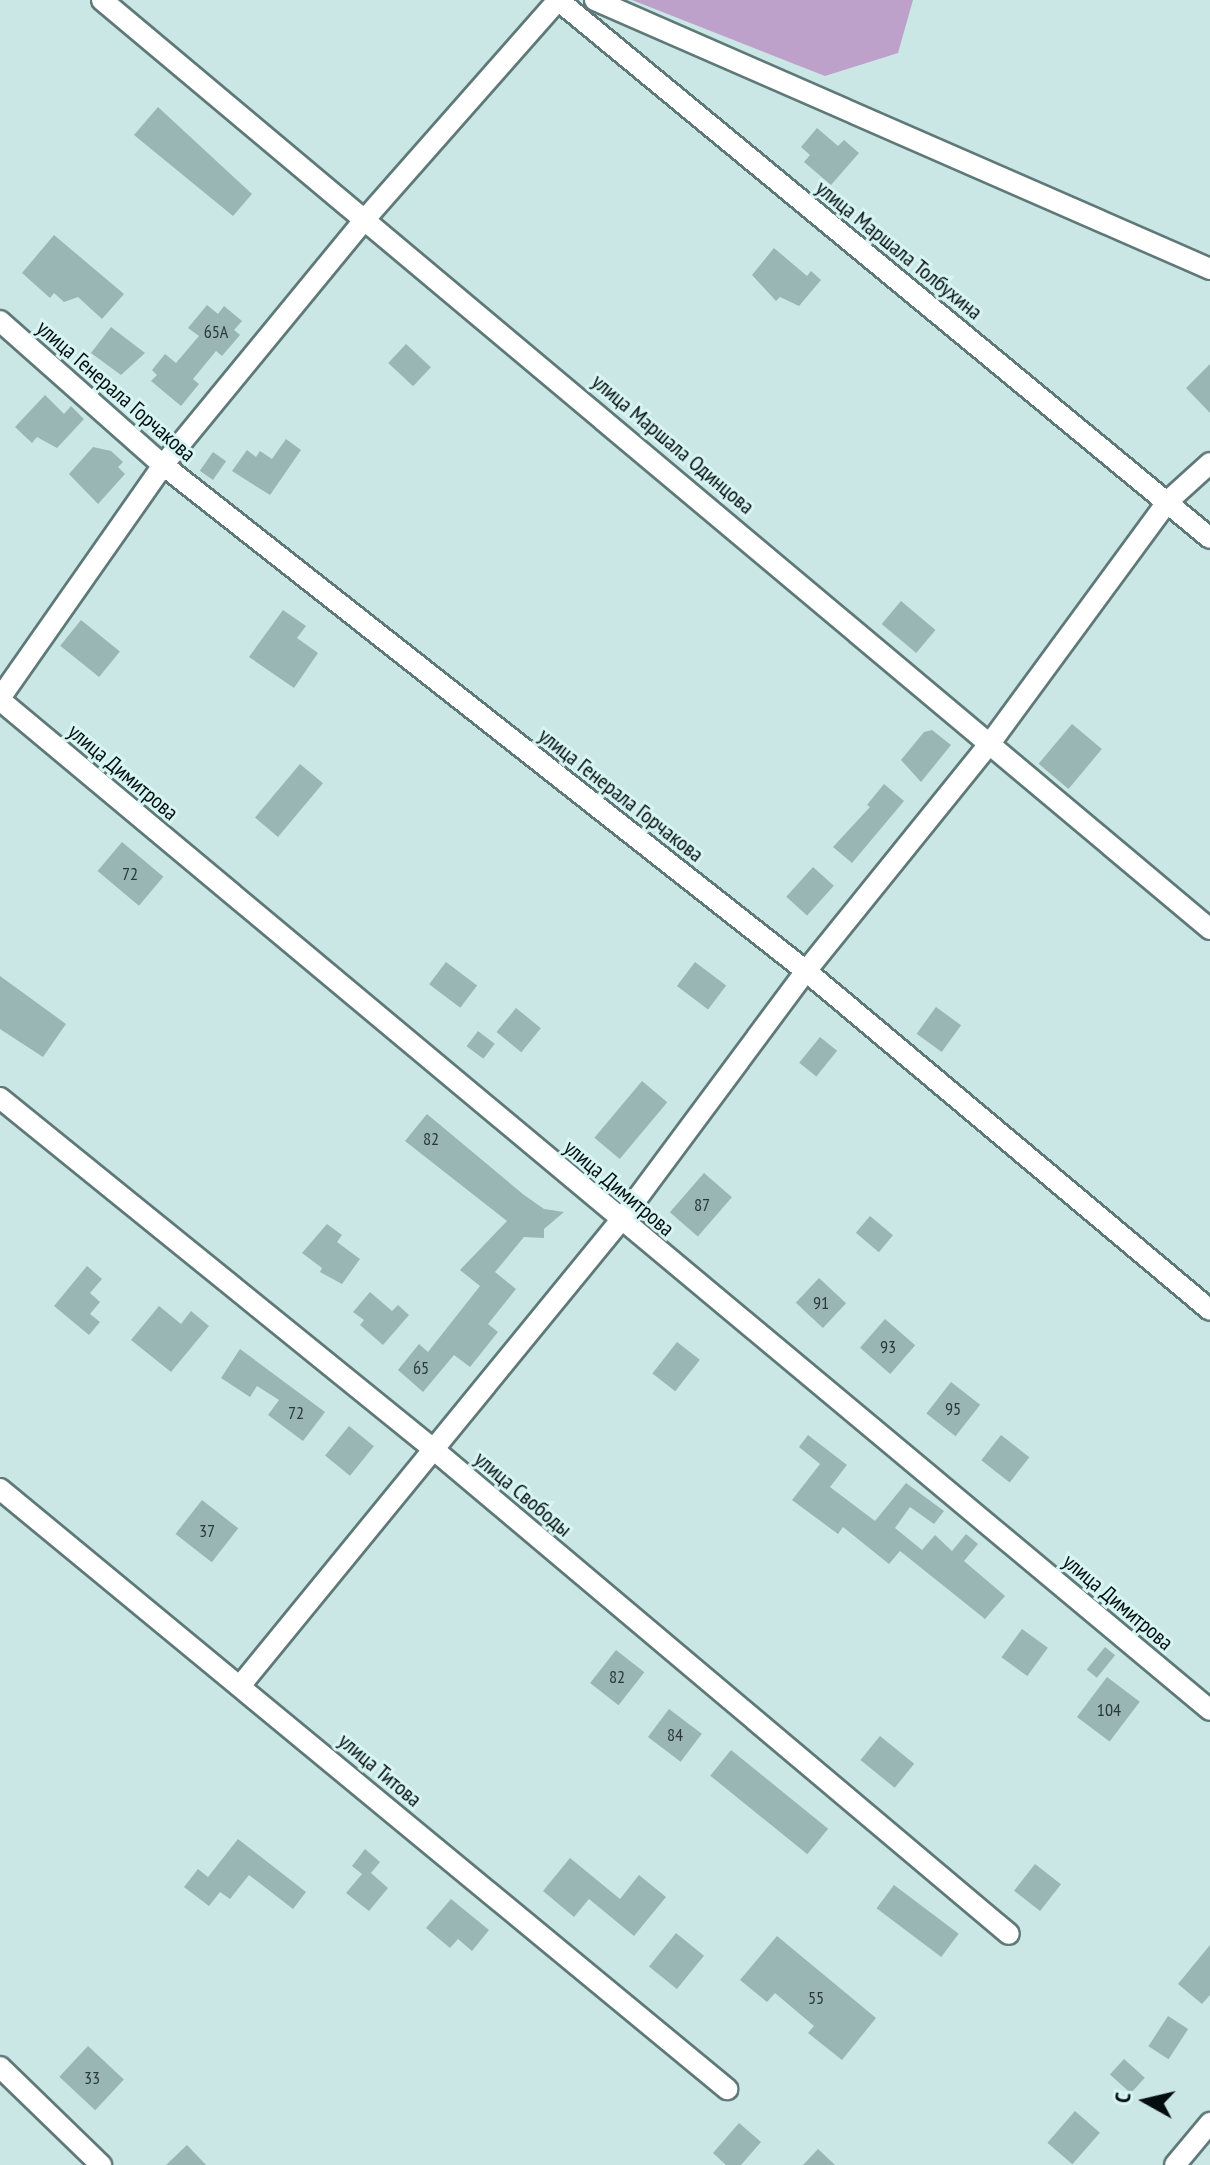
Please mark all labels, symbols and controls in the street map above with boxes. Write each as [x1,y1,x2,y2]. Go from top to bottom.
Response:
street label: улица Маршала Толбухина [810,175,988,325]
street label: улица Генерала Горчакова [31,315,201,467]
house number: 65А [204,321,228,343]
street label: улица Маршала Одинцова [586,368,760,520]
street label: улица Димитрова [62,718,184,826]
street label: улица Генерала Горчакова [533,722,709,868]
house number: 72 [122,863,138,885]
house number: 82 [423,1128,439,1150]
street label: улица Димитрова [558,1134,680,1242]
house number: 87 [694,1194,710,1216]
house number: 91 [813,1292,829,1314]
house number: 93 [880,1336,896,1358]
house number: 65 [413,1357,429,1379]
house number: 95 [945,1398,961,1420]
house number: 72 [288,1402,304,1424]
street label: улица Свободы [469,1446,577,1542]
house number: 37 [199,1520,215,1542]
street label: улица Димитрова [1057,1548,1179,1656]
house number: 82 [609,1666,625,1688]
house number: 104 [1097,1699,1121,1721]
house number: 84 [667,1724,683,1746]
street label: улица Титова [333,1727,427,1813]
house number: 55 [808,1987,824,2009]
north arrow [1106,2061,1186,2141]
house number: 33 [84,2067,100,2089]
text: С [1108,2091,1137,2105]

